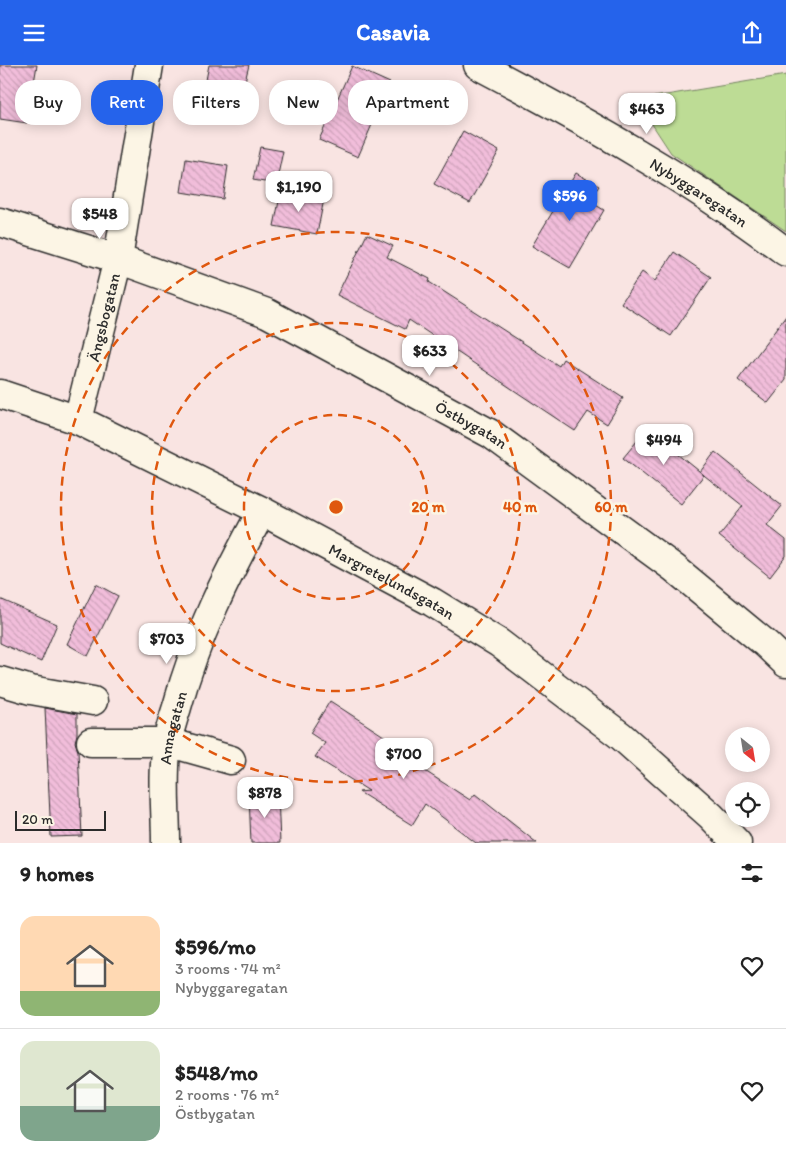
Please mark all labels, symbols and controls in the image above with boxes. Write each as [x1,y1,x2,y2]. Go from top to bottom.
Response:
icon: menu [20,19,48,47]
text: Casavia [356,19,430,46]
icon: share [738,19,766,47]
chip: Buy [15,80,81,125]
chip: Rent [91,80,163,125]
chip: Filters [173,80,259,125]
chip: New [269,80,338,125]
chip: Apartment [348,80,468,125]
pin: $463 [617,93,677,135]
text: $463 [630,99,664,118]
street label: Nybyggaregatan [647,153,752,231]
pin: $1,190 [258,171,340,213]
text: $1,190 [277,177,321,196]
pin: $596 [540,179,600,222]
text: $596 [553,186,587,205]
pin: $548 [70,197,130,240]
text: $548 [83,204,117,223]
street label: Ängsbogatan [83,271,124,363]
pin: $633 [400,335,460,377]
text: $633 [413,341,447,360]
street label: Östbygatan [432,396,511,452]
pin: $494 [634,423,694,466]
text: $494 [646,430,682,449]
centre of rings [327,498,345,516]
text: 20 m [411,498,445,516]
text: 40 m [503,498,538,516]
text: 60 m [594,498,628,516]
street label: Margretelundsgatan [326,539,459,623]
pin: $703 [137,623,197,665]
text: $703 [150,629,184,648]
street label: Annagatan [155,688,191,765]
north arrow [725,727,770,773]
map controls [725,727,770,827]
pin: $700 [374,737,434,780]
text: $700 [386,744,422,763]
pin: $878 [235,777,295,819]
button: locate [725,782,770,827]
text: $878 [248,783,282,802]
scale bar [15,808,106,831]
text: 20 m [22,811,53,828]
icon: filters [738,859,766,887]
text: 9 homes [20,861,94,886]
text: $596/mo [175,934,256,959]
icon: home [60,936,120,996]
icon: heart [738,952,766,980]
text: 3 rooms · 74 m² [175,959,281,978]
text: Nybyggaregatan [175,978,288,997]
text: $548/mo [175,1060,258,1085]
icon: home [60,1061,120,1121]
icon: heart [738,1077,766,1105]
text: 2 rooms · 76 m² [175,1085,279,1104]
text: Östbygatan [175,1104,255,1123]

